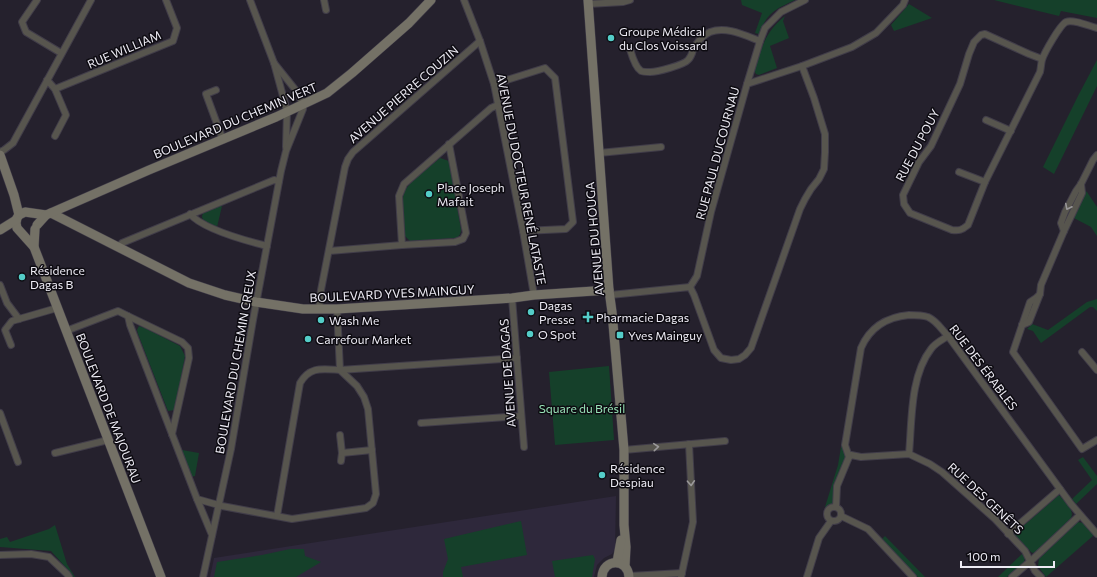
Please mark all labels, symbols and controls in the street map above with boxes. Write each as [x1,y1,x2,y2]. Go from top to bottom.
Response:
place label: Groupe Médical du Clos Voissard [619,24,707,52]
street label: RUE WILLIAM [85,27,163,71]
marker: Groupe Médical du Clos Voissard [606,33,616,43]
street label: AVENUE PIERRE COUZIN [345,43,461,145]
street label: AVENUE DU DOCTEUR RENÉ LATASTE [495,72,549,286]
street label: BOULEVARD DU CHEMIN VERT [151,79,319,161]
street label: RUE PAUL DUCOURNAU [693,85,741,221]
street label: RUE DU POUY [892,106,942,184]
place label: Place Joseph Mafait [437,180,505,208]
street label: AVENUE DU HOUGA [582,181,606,297]
marker: Place Joseph Mafait [424,189,434,199]
one-way arrow [1065,202,1073,210]
place label: Résidence Dagas B [30,263,85,291]
street label: BOULEVARD DU CHEMIN CREUX [212,269,258,455]
marker: Résidence Dagas B [17,272,27,282]
street label: BOULEVARD YVES MAINGUY [309,282,475,304]
place label: Dagas Presse [539,298,575,326]
marker: Dagas Presse [526,307,536,317]
place label: Pharmacie Dagas [596,310,689,324]
marker: Pharmacie Dagas [583,312,593,322]
place label: Wash Me [329,313,379,327]
marker: Wash Me [316,315,326,325]
street label: AVENUE DE DAGAS [496,318,518,428]
street label: RUE DES ÉRABLES [947,321,1021,413]
place label: O Spot [538,327,576,341]
place label: Yves Mainguy [628,328,702,342]
marker: O Spot [525,329,535,339]
marker: Yves Mainguy [615,330,625,340]
street label: BOULEVARD DE MAJOURAU [73,331,144,486]
place label: Carrefour Market [316,332,411,346]
marker: Carrefour Market [303,334,313,344]
park label: Square du Brésil [539,401,625,415]
one-way arrow [653,442,659,451]
street label: RUE DES GENÊTS [945,459,1027,537]
place label: Résidence Despiau [610,461,665,489]
marker: Résidence Despiau [597,470,607,480]
one-way arrow [686,480,695,486]
scale bar [961,543,1054,569]
text: 100 m [967,549,1001,563]

